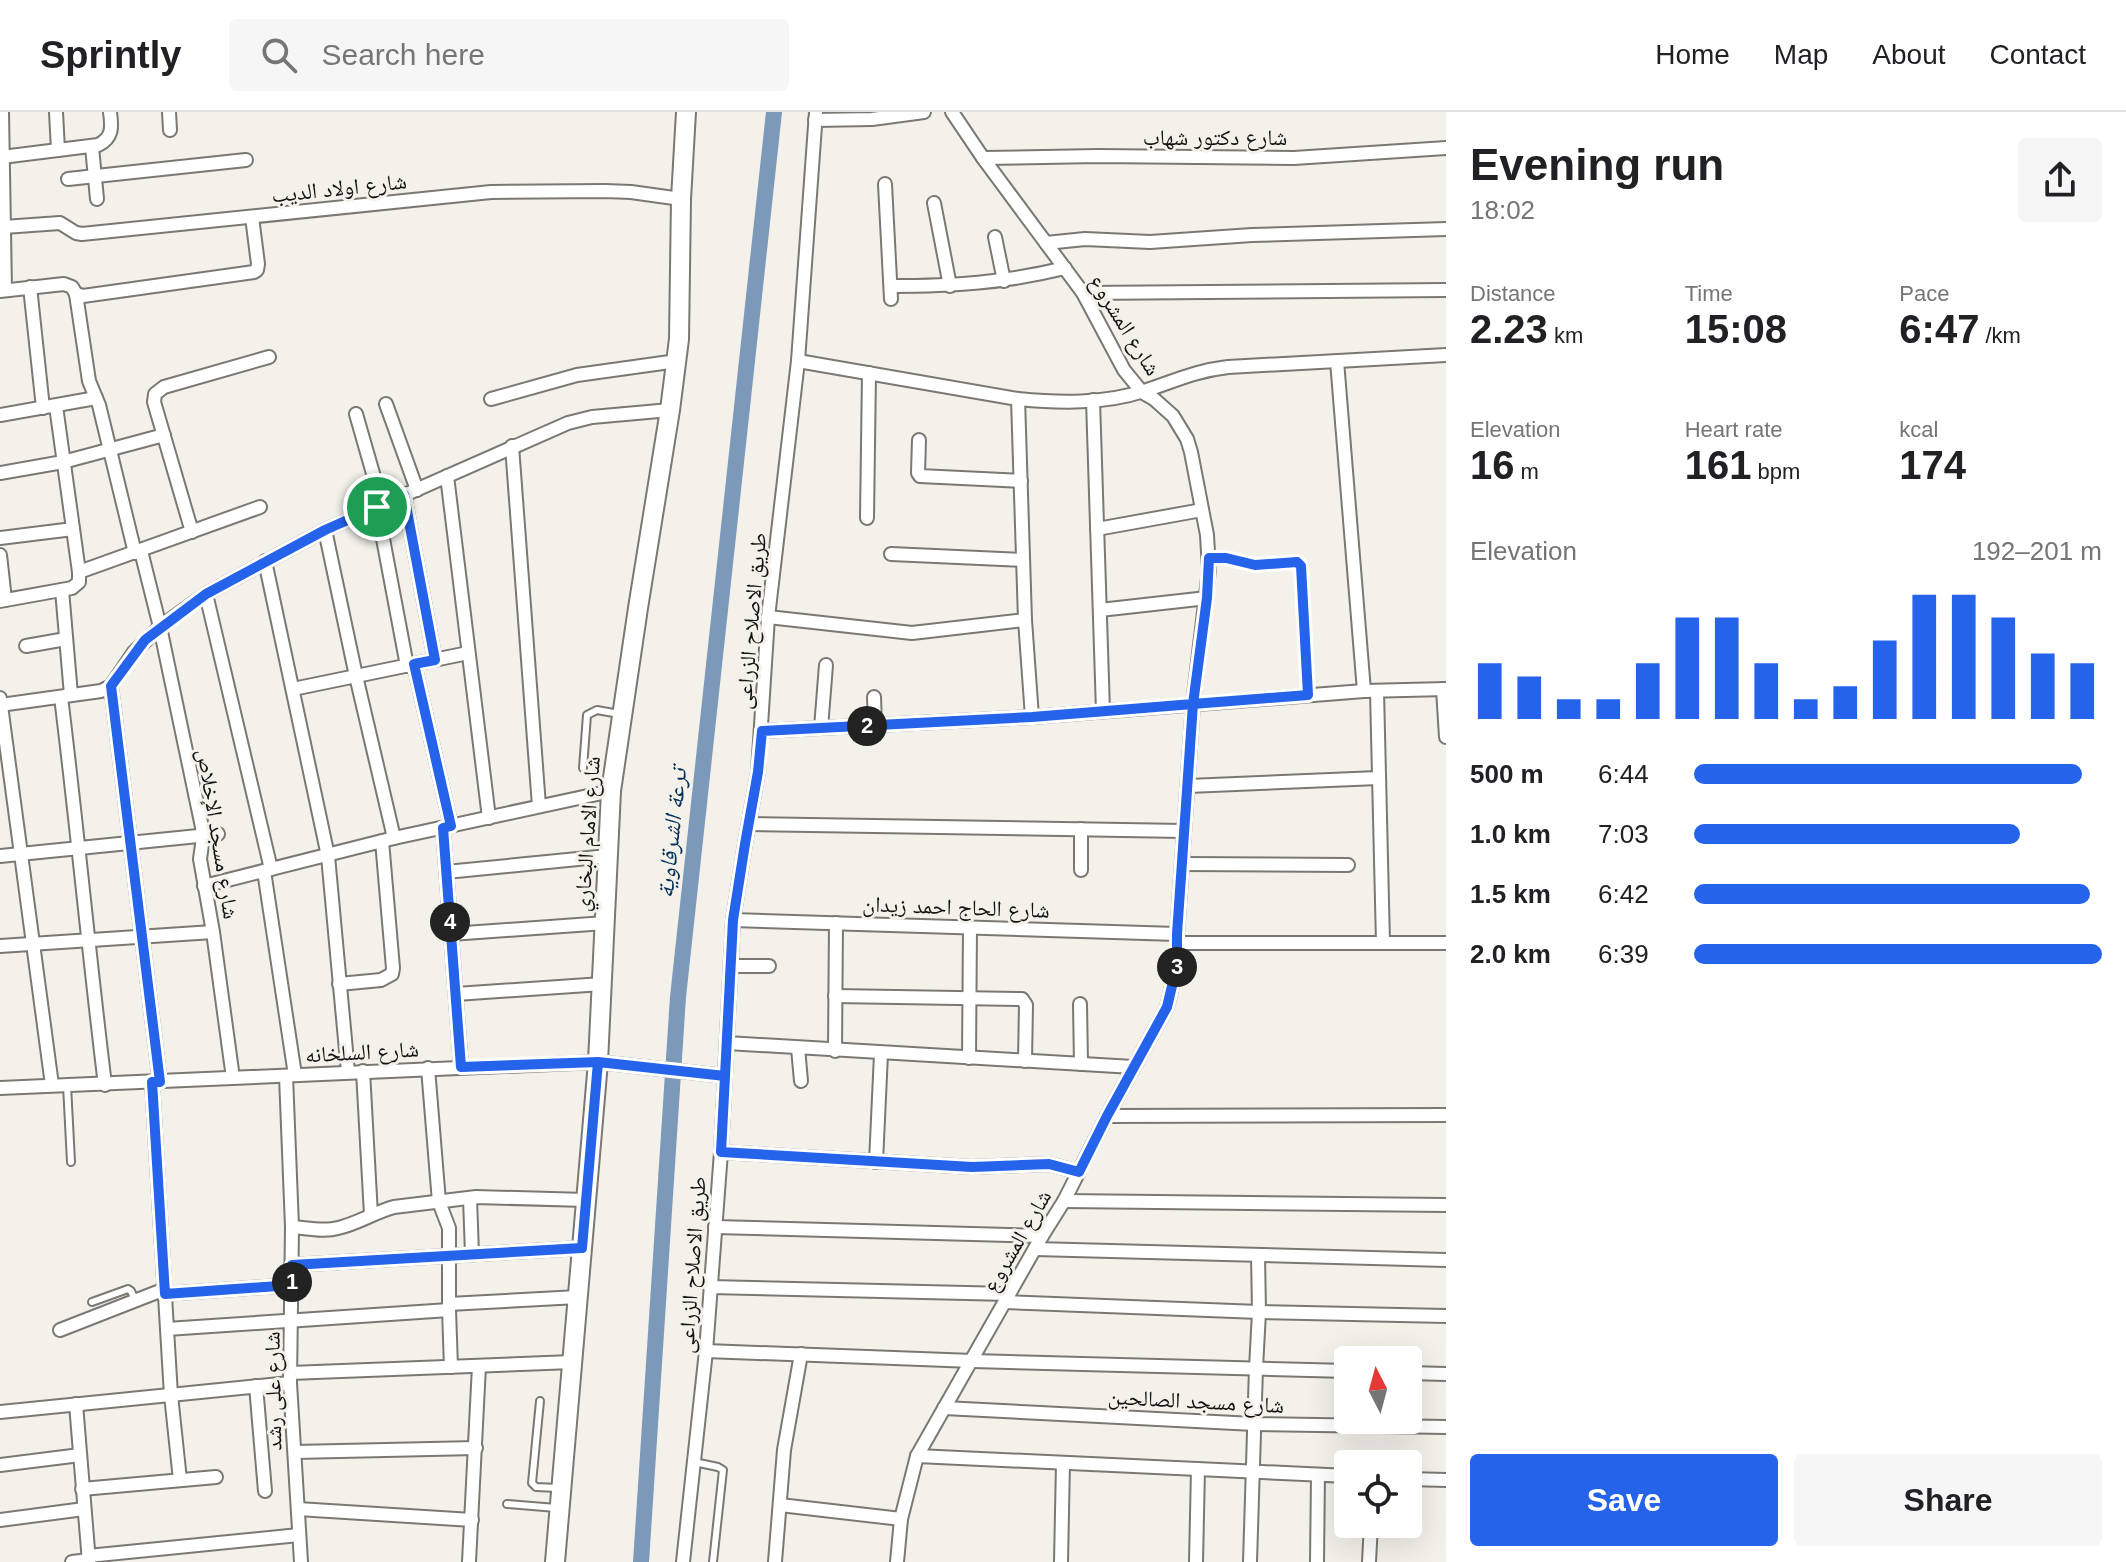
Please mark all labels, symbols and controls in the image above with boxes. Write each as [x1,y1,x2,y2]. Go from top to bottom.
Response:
search box [229,19,789,91]
icon: search [257,33,301,77]
text: Sprintly [40,34,181,76]
text: Search here [321,38,485,71]
text: Home [1655,39,1730,70]
text: Map [1774,39,1828,70]
text: About [1872,39,1946,70]
text: Contact [1990,39,2086,70]
street label: شارع دكتور شهاب [1143,125,1287,151]
button: share [2018,138,2102,222]
text: Evening run [1470,140,1724,189]
street label: شارع اولاد الديب [270,168,408,209]
text: 18:02 [1470,195,1535,225]
street label: شارع المشروع [1083,270,1166,380]
text: Distance [1470,281,1556,306]
text: Time [1685,281,1733,306]
text: Pace [1899,281,1949,306]
text: 2.23 [1470,307,1548,351]
text: 15:08 [1685,307,1787,351]
text: 6:47 [1899,307,1979,351]
text: km [1548,323,1583,348]
text: /km [1979,323,2021,348]
text: Elevation [1470,417,1561,442]
text: Heart rate [1685,417,1782,442]
text: kcal [1899,417,1938,442]
text: 16 [1470,443,1515,487]
text: 161 [1685,443,1751,487]
text: 174 [1899,443,1966,487]
text: m [1515,459,1539,484]
text: bpm [1751,459,1800,484]
pin [343,473,411,541]
icon: arrive [355,485,399,529]
street label: طريق الاصلاح الزراعى [731,532,772,711]
text: Elevation [1470,536,1577,566]
text: 192–201 m [1972,536,2102,566]
pin: 2 [847,706,887,746]
text: 2 [861,713,873,738]
street label: شارع مسجد الإخلاص [191,747,244,921]
street label: شارع الامام البخاري [569,755,609,913]
text: 500 m [1470,759,1544,789]
text: 6:44 [1598,759,1649,789]
water label: ترعة الشرقاوية [651,762,692,899]
text: 1.0 km [1470,819,1551,849]
text: 7:03 [1598,819,1649,849]
text: 1.5 km [1470,879,1551,909]
text: 6:42 [1598,879,1649,909]
street label: شارع الحاج احمد زيدان [862,891,1050,924]
pin: 4 [430,902,470,942]
text: 4 [444,909,456,934]
text: 2.0 km [1470,939,1551,969]
text: 6:39 [1598,939,1649,969]
pin: 3 [1157,947,1197,987]
text: 3 [1171,954,1183,979]
street label: شارع السلخانه [304,1037,420,1068]
street label: طريق الاصلاح الزراعى [673,1176,712,1354]
street label: شارع المشروع [978,1185,1057,1297]
pin: 1 [272,1262,312,1302]
text: 1 [286,1269,298,1294]
street label: شارع على رشد [259,1331,288,1451]
north arrow [1334,1346,1422,1434]
map controls [1334,1346,1422,1538]
street label: شارع مسجد الصالحين [1107,1384,1285,1419]
button: locate [1334,1450,1422,1538]
button: Save [1470,1454,1778,1546]
button: Share [1794,1454,2102,1546]

